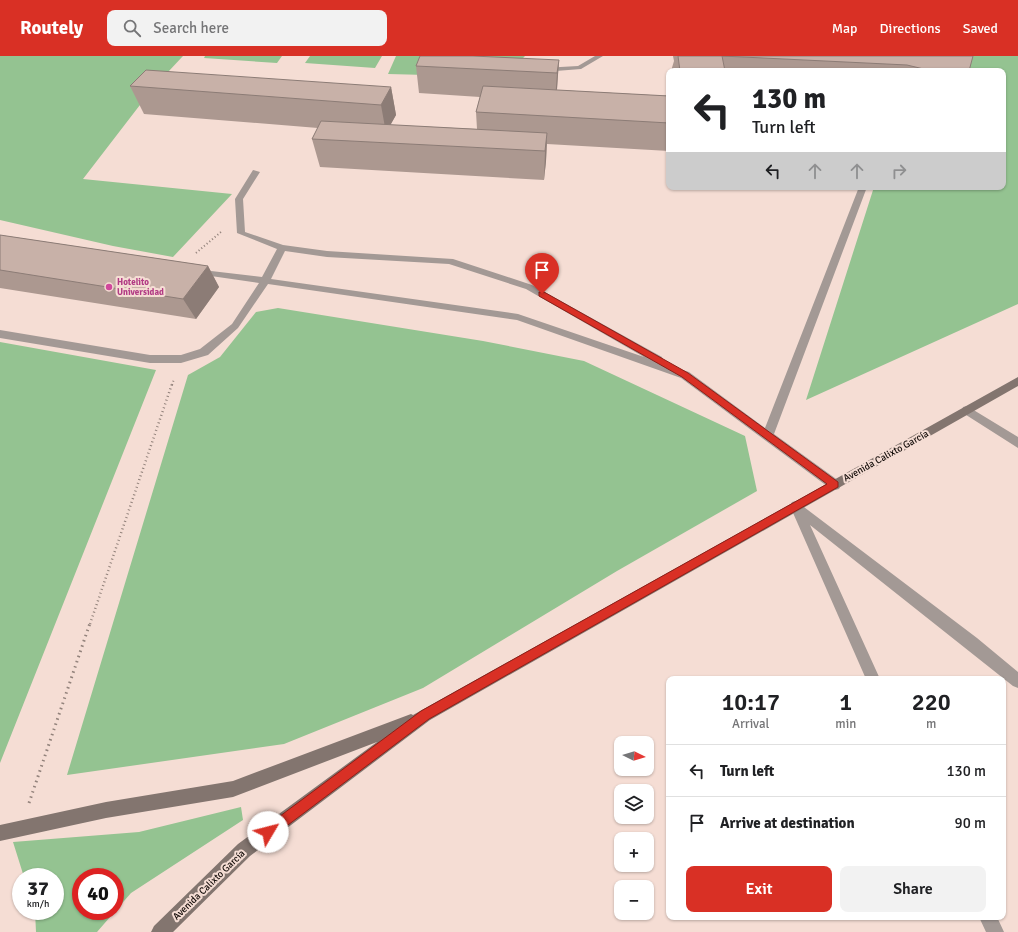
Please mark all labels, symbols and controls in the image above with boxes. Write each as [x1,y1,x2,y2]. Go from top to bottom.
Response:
search box [107,10,387,46]
text: Routely [20,16,83,40]
icon: search [121,17,143,39]
text: Search here [153,19,229,37]
text: Map [832,20,858,37]
text: Directions [880,20,941,37]
text: Saved [963,20,998,37]
text: 130 m [752,82,826,116]
icon: left [686,84,738,136]
text: Turn left [752,116,815,138]
icon: left [762,160,784,182]
icon: ahead [804,160,826,182]
icon: ahead [846,160,868,182]
icon: right [888,160,910,182]
pin [525,253,559,294]
icon: arrive [531,259,553,281]
place label: Hotelito Universidad [117,277,164,298]
marker: Hotelito Universidad [104,282,114,292]
street label: Avenida Calixto García [841,428,931,484]
text: 10:17 [721,687,780,717]
text: 1 [839,687,852,717]
text: 220 [912,687,951,717]
text: Arrival [732,716,769,732]
text: min [835,716,856,732]
text: m [926,716,936,732]
north arrow [614,736,654,776]
map controls [614,736,654,920]
icon: left [686,760,708,782]
text: Turn left [720,762,774,780]
text: 130 m [946,762,986,780]
button: layers [614,784,654,824]
position arrow [247,811,289,853]
icon: arrive [686,812,708,834]
text: Arrive at destination [720,814,855,832]
text: 90 m [955,814,986,832]
button: + [614,832,654,872]
street label: Avenida Calixto García [170,847,248,923]
button: Exit [686,866,832,912]
button: Share [840,866,986,912]
speed limit sign: 40 [72,868,124,920]
text: 37 [27,876,49,901]
button: − [614,880,654,920]
text: km/h [27,898,49,910]

